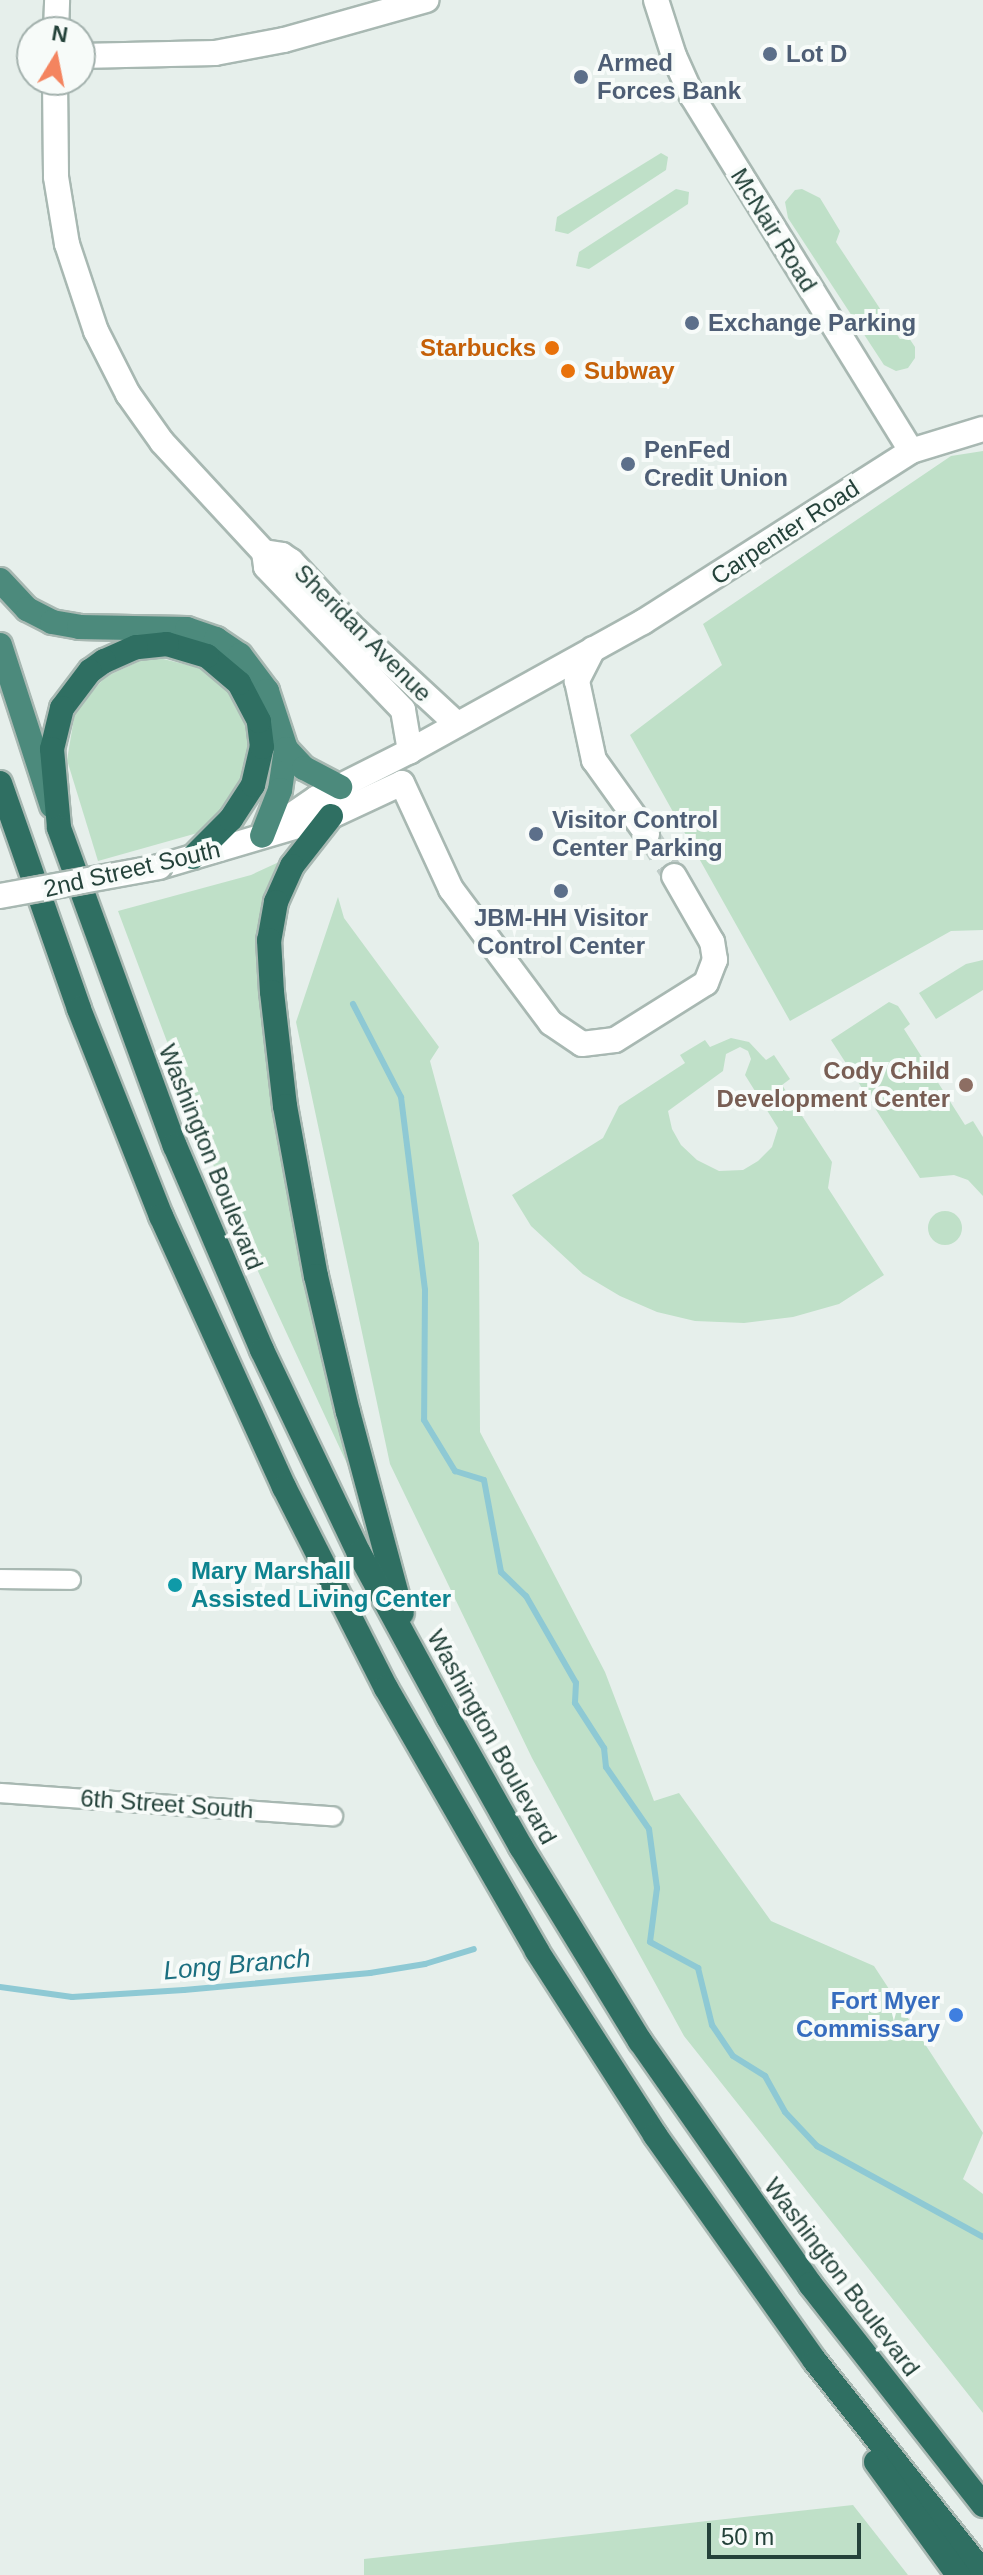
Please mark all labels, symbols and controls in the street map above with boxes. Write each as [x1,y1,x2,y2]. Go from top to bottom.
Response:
north arrow [16,16,96,96]
text: N [50,20,70,48]
place label: Lot D [786,40,847,68]
marker: Lot D [761,45,779,63]
place label: Armed Forces Bank [597,49,741,105]
marker: Armed Forces Bank [572,68,590,86]
street label: McNair Road [725,163,823,297]
place label: Exchange Parking [708,309,916,337]
marker: Exchange Parking [683,314,701,332]
place label: Starbucks [420,334,536,362]
marker: Starbucks [543,339,561,357]
place label: Subway [584,357,675,385]
marker: Subway [559,362,577,380]
place label: PenFed Credit Union [644,436,788,492]
marker: PenFed Credit Union [619,455,637,473]
street label: Carpenter Road [706,473,864,591]
street label: Sheridan Avenue [288,558,438,708]
place label: Visitor Control Center Parking [552,806,723,862]
marker: Visitor Control Center Parking [527,825,545,843]
street label: 2nd Street South [41,835,223,903]
marker: JBM-HH Visitor Control Center [552,882,570,900]
place label: JBM-HH Visitor Control Center [474,904,648,960]
street label: Washington Boulevard [153,1040,269,1274]
place label: Cody Child Development Center [717,1057,950,1113]
marker: Cody Child Development Center [957,1076,975,1094]
place label: Mary Marshall Assisted Living Center [191,1557,451,1613]
marker: Mary Marshall Assisted Living Center [166,1576,184,1594]
street label: Washington Boulevard [421,1625,563,1849]
street label: 6th Street South [79,1784,255,1824]
water label: Long Branch [162,1943,312,1987]
place label: Fort Myer Commissary [796,1987,940,2043]
marker: Fort Myer Commissary [947,2006,965,2024]
street label: Washington Boulevard [758,2172,926,2382]
scale bar [711,2507,865,2557]
text: 50 m [721,2523,774,2550]

